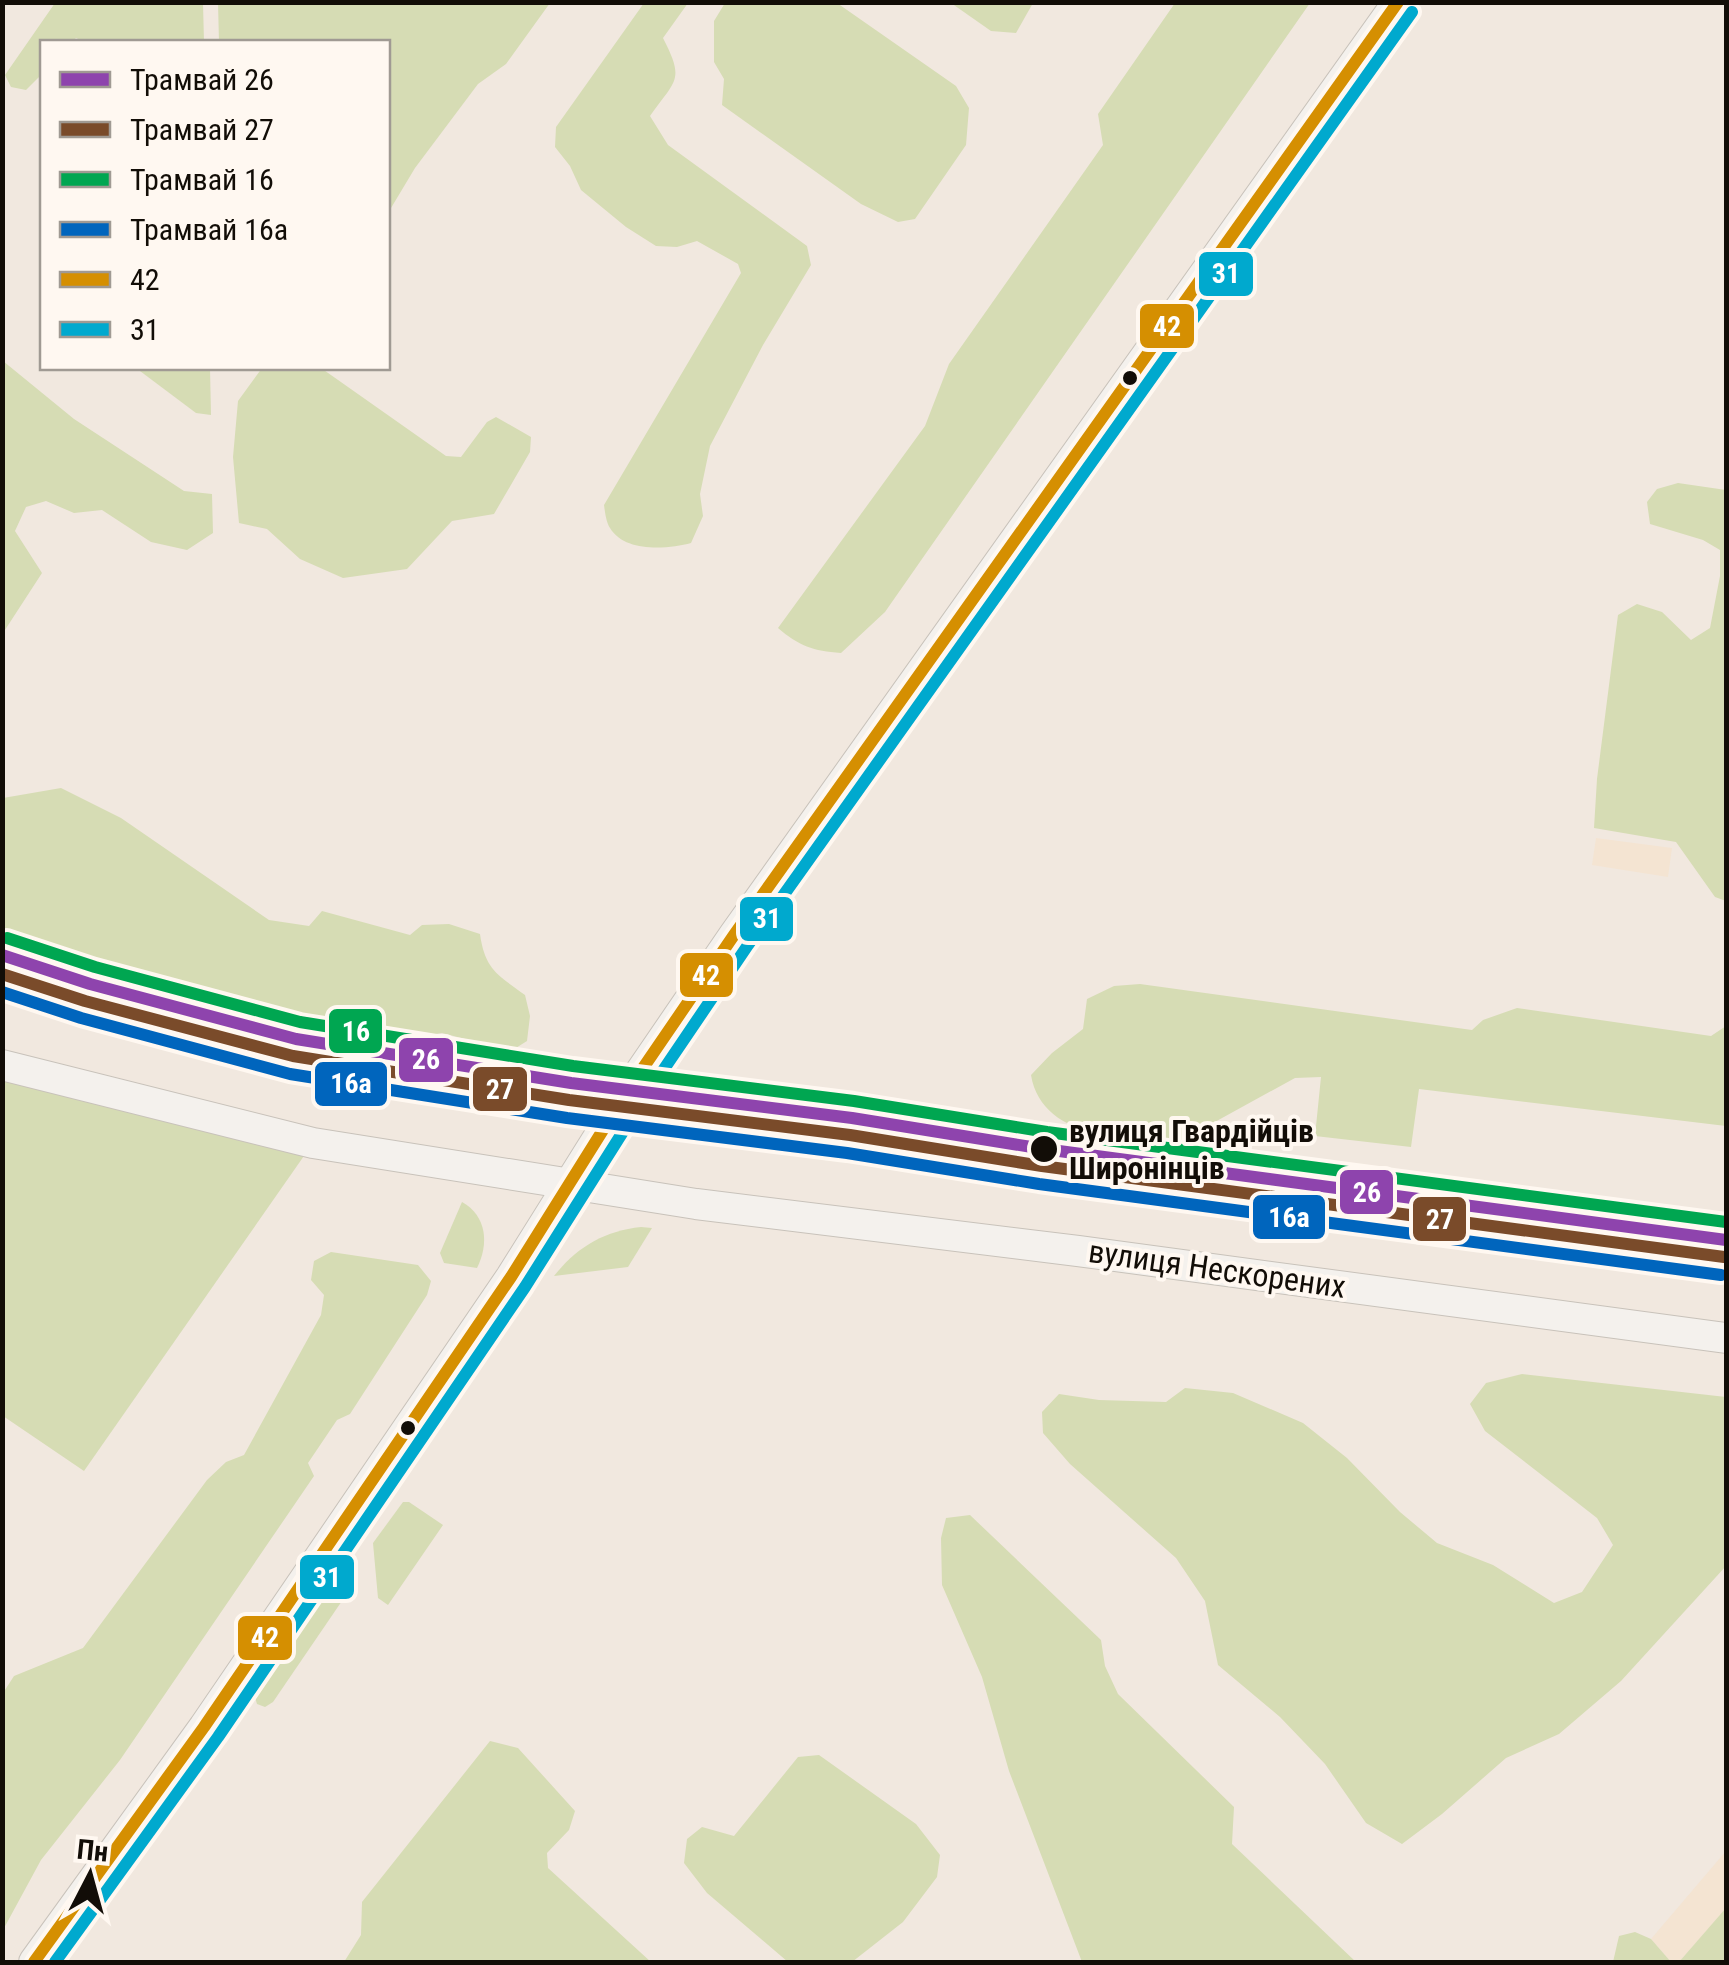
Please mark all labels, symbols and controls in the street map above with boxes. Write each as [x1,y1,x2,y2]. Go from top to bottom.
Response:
legend [40,40,390,370]
text: Трамвай 26 [130,62,274,97]
text: Трамвай 27 [130,112,274,147]
text: Трамвай 16 [130,162,274,197]
text: Трамвай 16a [130,212,288,247]
line badge: 31 [1197,250,1255,298]
text: 31 [1212,257,1240,290]
text: 42 [130,262,160,297]
line badge: 42 [1138,302,1196,350]
text: 42 [1153,310,1181,343]
text: 31 [130,312,160,347]
unlabelled marker [1120,368,1140,388]
line badge: 31 [738,895,795,943]
text: 31 [753,902,781,935]
line badge: 42 [678,951,735,999]
text: 42 [692,959,720,992]
line badge: 16 [327,1007,384,1055]
text: 16 [342,1015,370,1048]
line badge: 26 [397,1036,455,1084]
text: 26 [412,1043,440,1076]
line badge: 16a [313,1060,389,1108]
line badge: 27 [471,1065,529,1113]
text: 16a [330,1067,372,1100]
text: 27 [486,1073,514,1106]
place label: вулиця Гвардійців Широнінців [1069,1112,1314,1187]
marker: вулиця Гвардійців Широнінців [1028,1133,1060,1165]
line badge: 26 [1338,1168,1395,1216]
text: 26 [1353,1176,1381,1209]
line badge: 16a [1251,1193,1327,1241]
line badge: 27 [1411,1195,1468,1243]
text: 16a [1268,1201,1310,1234]
text: 27 [1426,1203,1454,1236]
street label: вулиця Нескорених [1086,1232,1348,1306]
unlabelled marker [398,1418,418,1438]
line badge: 31 [298,1553,356,1601]
text: 31 [313,1561,341,1594]
line badge: 42 [236,1614,294,1662]
text: 42 [251,1621,279,1654]
north arrow [40,1825,140,1925]
text: Пн [75,1833,110,1869]

